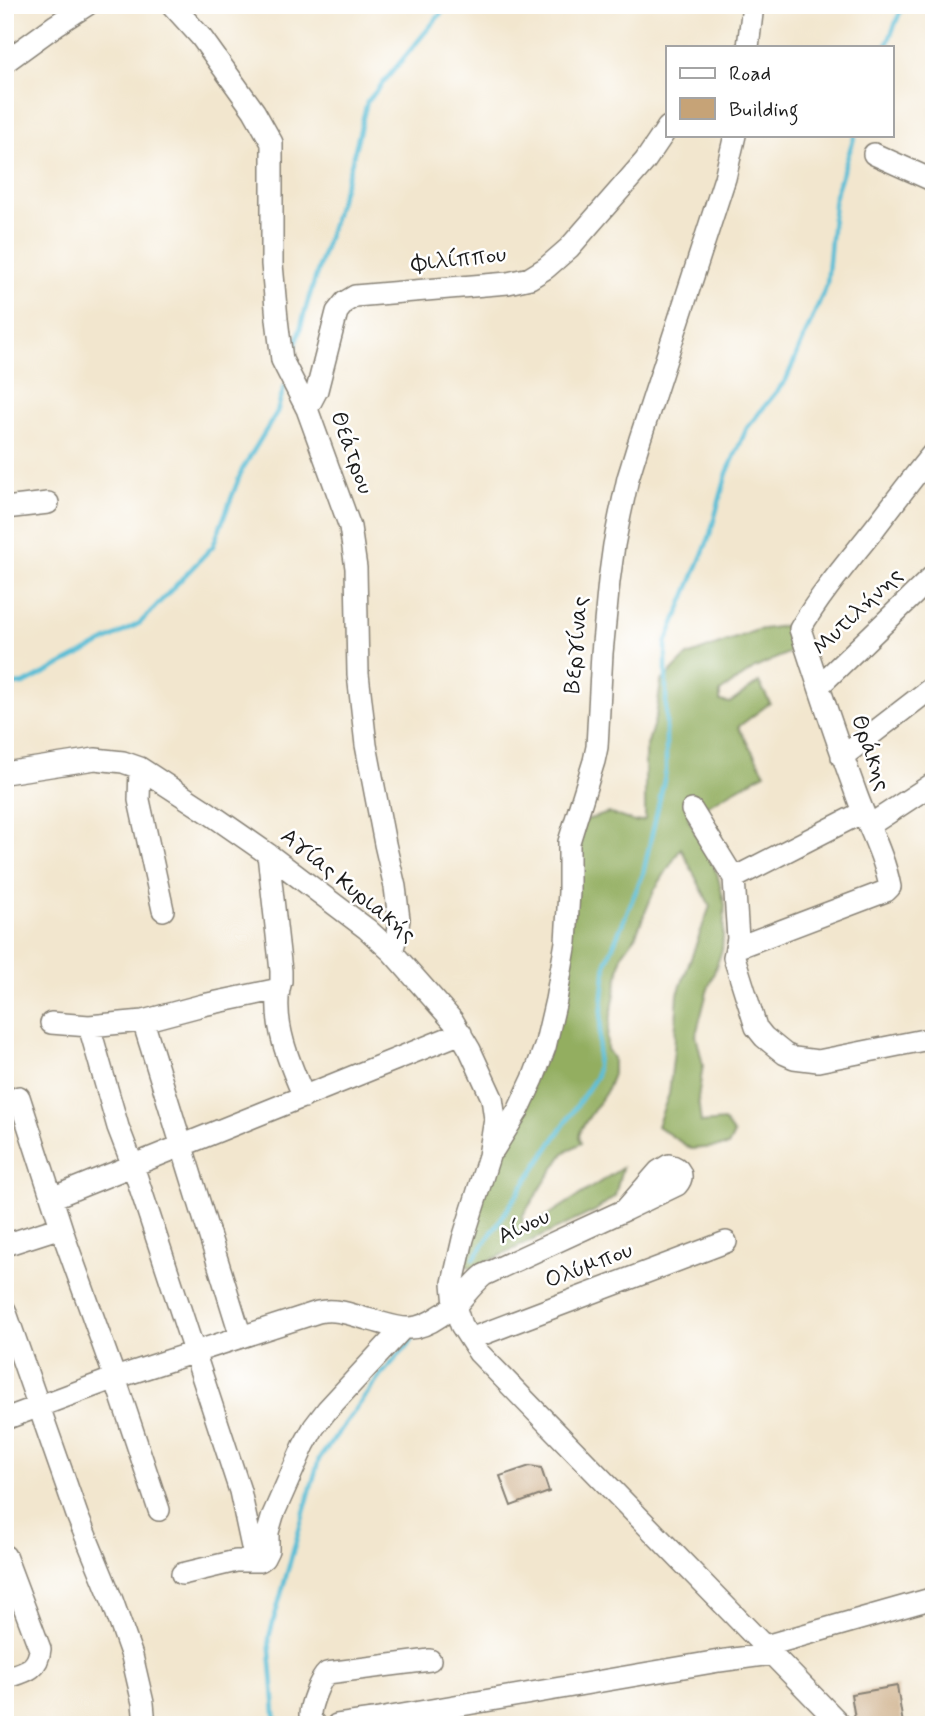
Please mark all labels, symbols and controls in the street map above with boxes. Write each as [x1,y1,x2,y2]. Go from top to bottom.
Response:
legend [666,46,894,136]
text: Road [729,60,771,88]
text: Building [729,96,799,126]
street label: Φιλίππου [409,240,508,280]
street label: Θεάτρου [322,407,380,499]
street label: Μυτιλήνης [806,561,910,663]
street label: Βεργίνας [558,595,596,695]
street label: Θράκης [843,711,897,795]
street label: Αγίας Κυριακής [274,822,422,950]
street label: Αίνου [493,1202,555,1252]
street label: Ολύμπου [541,1236,637,1296]

